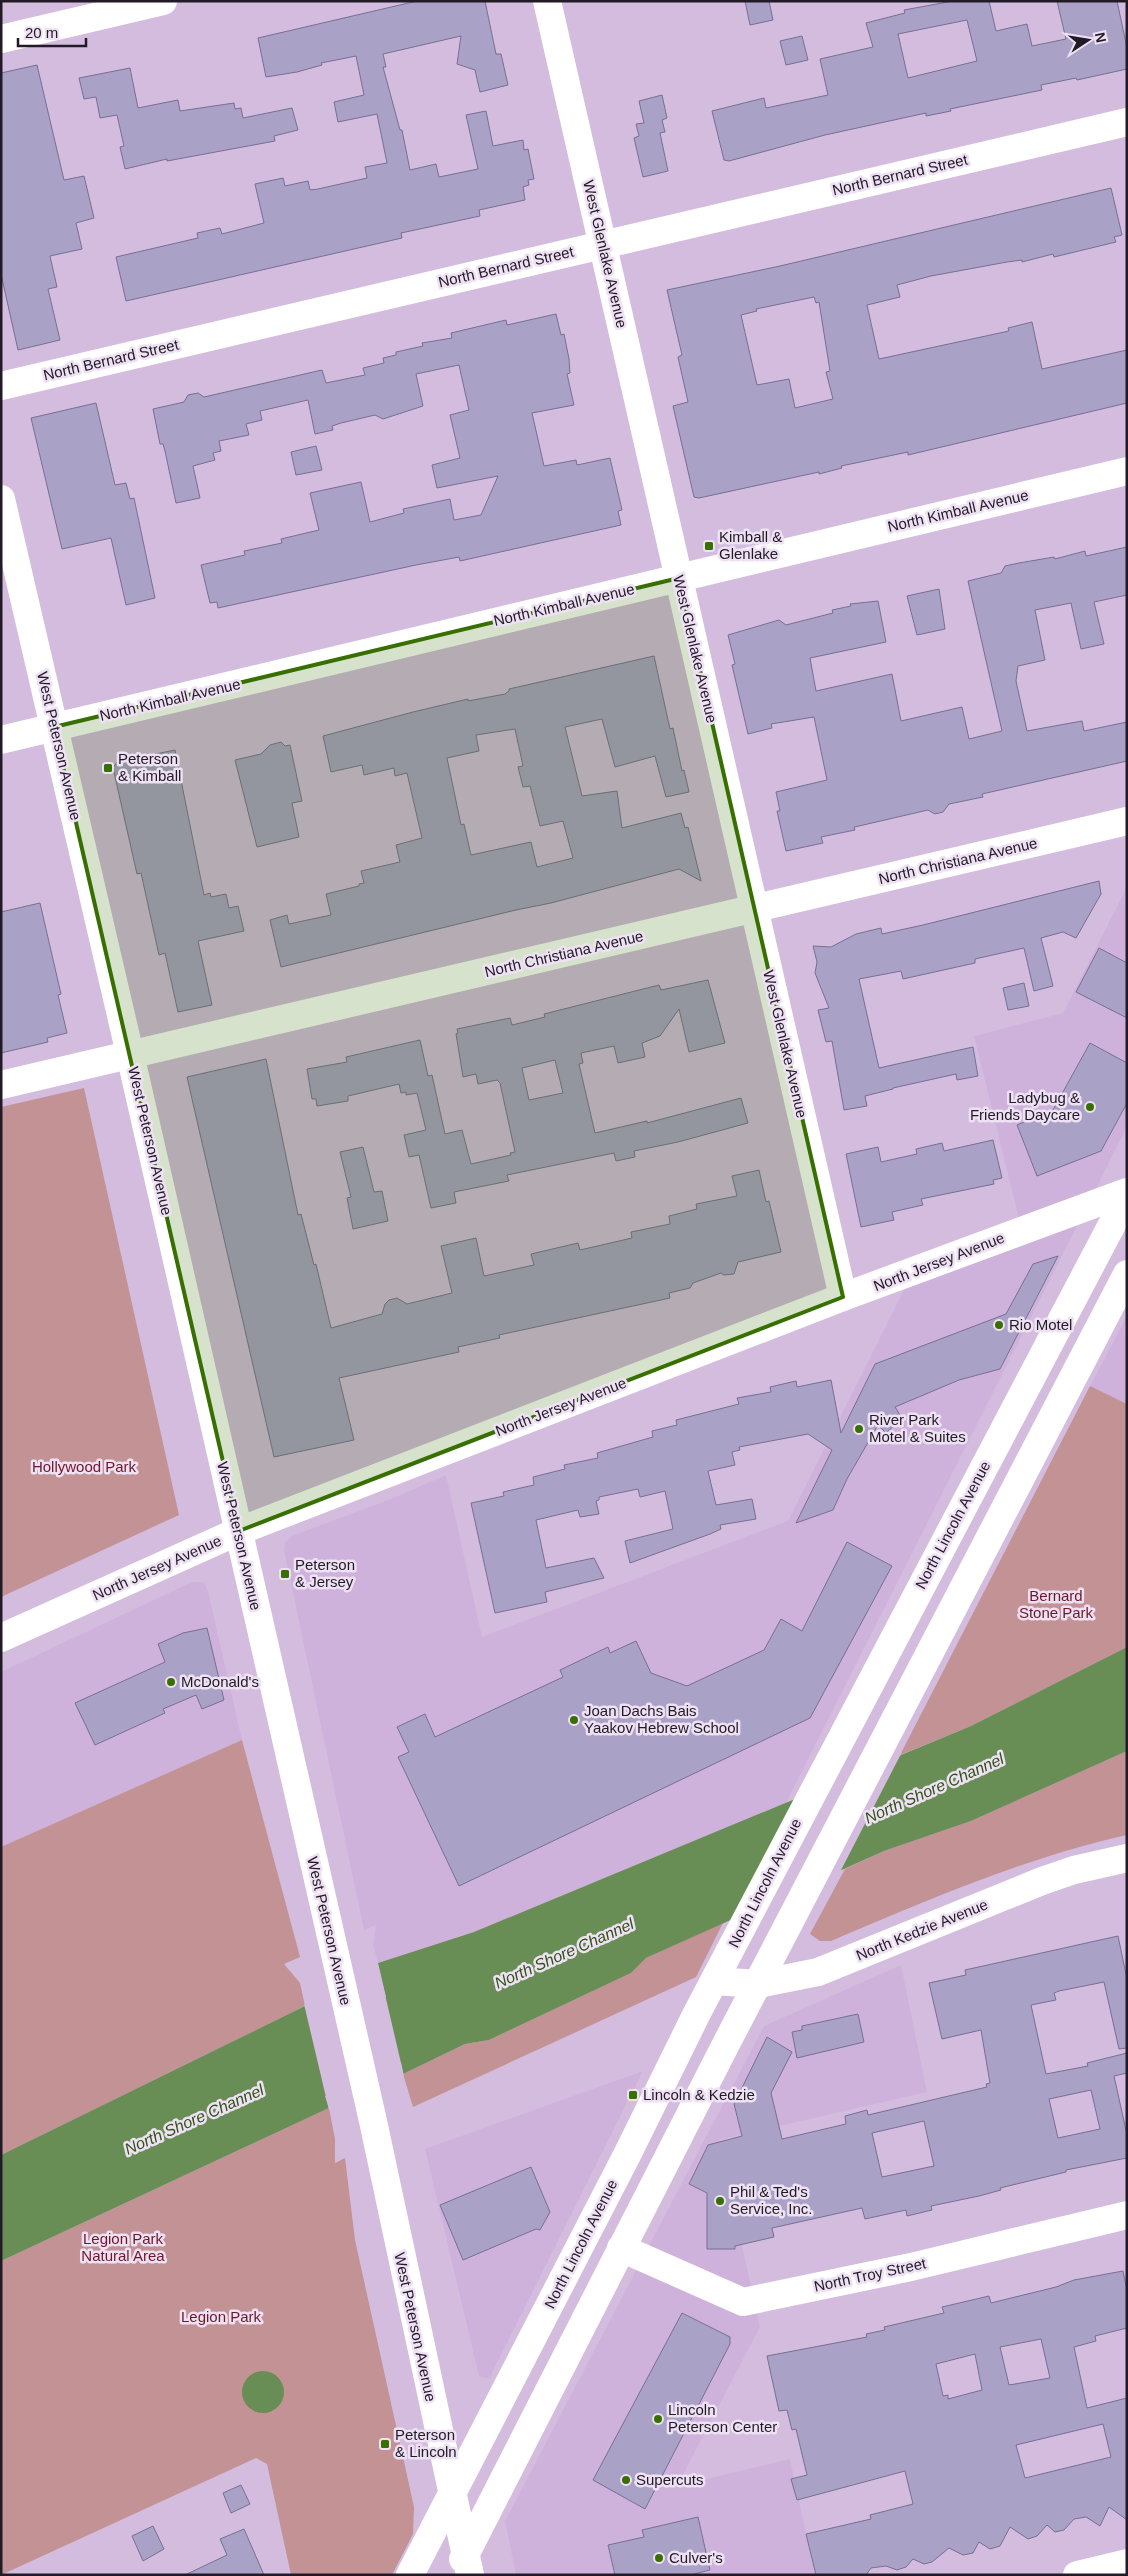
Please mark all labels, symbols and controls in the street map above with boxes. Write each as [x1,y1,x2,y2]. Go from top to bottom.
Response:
scale bar [18,15,85,47]
north arrow [1063,15,1113,65]
text: 20 m [25,24,58,41]
text: N [1092,31,1110,44]
street label: North Bernard Street [831,150,970,198]
street label: West Glenlake Avenue [580,178,631,329]
street label: North Bernard Street [437,242,576,290]
street label: North Bernard Street [42,335,181,383]
street label: North Kimball Avenue [886,486,1030,535]
place label: Kimball & Glenlake [719,528,782,562]
marker: Kimball & Glenlake [703,540,715,552]
street label: West Glenlake Avenue [670,573,721,724]
street label: North Kimball Avenue [492,580,636,629]
street label: West Peterson Avenue [34,670,85,822]
street label: North Kimball Avenue [98,675,242,724]
place label: Peterson & Kimball [118,750,181,784]
marker: Peterson & Kimball [102,762,114,774]
street label: North Christiana Avenue [877,834,1039,887]
street label: North Christiana Avenue [483,927,645,980]
street label: West Glenlake Avenue [760,968,811,1119]
street label: West Peterson Avenue [125,1065,176,1217]
place label: Ladybug & Friends Daycare [970,1089,1080,1123]
marker: Ladybug & Friends Daycare [1084,1101,1096,1113]
street label: North Jersey Avenue [871,1229,1007,1294]
place label: Rio Motel [1009,1316,1072,1333]
marker: Rio Motel [993,1319,1005,1331]
street label: North Jersey Avenue [493,1374,629,1439]
place label: River Park Motel & Suites [869,1411,966,1445]
marker: River Park Motel & Suites [853,1423,865,1435]
park label: Hollywood Park [32,1458,137,1475]
street label: North Lincoln Avenue [912,1458,993,1592]
street label: West Peterson Avenue [214,1460,265,1612]
street label: North Jersey Avenue [90,1532,224,1604]
place label: Peterson & Jersey [295,1556,355,1590]
marker: Peterson & Jersey [279,1568,291,1580]
park label: Bernard Stone Park [1019,1587,1094,1621]
place label: McDonald's [181,1673,259,1690]
marker: McDonald's [165,1676,177,1688]
place label: Joan Dachs Bais Yaakov Hebrew School [584,1702,739,1736]
marker: Joan Dachs Bais Yaakov Hebrew School [568,1714,580,1726]
water label: North Shore Channel [862,1750,1007,1827]
street label: North Lincoln Avenue [725,1816,804,1950]
street label: West Peterson Avenue [304,1855,355,2007]
street label: North Kedzie Avenue [853,1895,990,1964]
water label: North Shore Channel [492,1915,637,1992]
water label: North Shore Channel [122,2081,267,2158]
place label: Lincoln & Kedzie [643,2086,755,2103]
marker: Lincoln & Kedzie [627,2089,639,2101]
street label: North Lincoln Avenue [541,2177,620,2311]
place label: Phil & Ted's Service, Inc. [730,2183,813,2217]
marker: Phil & Ted's Service, Inc. [714,2195,726,2207]
park label: Legion Park Natural Area [81,2230,165,2264]
street label: West Peterson Avenue [391,2251,440,2403]
street label: North Troy Street [812,2254,928,2295]
park label: Legion Park [181,2308,262,2325]
place label: Lincoln Peterson Center [668,2401,777,2435]
marker: Lincoln Peterson Center [652,2413,664,2425]
place label: Peterson & Lincoln [395,2426,457,2460]
marker: Peterson & Lincoln [379,2438,391,2450]
place label: Supercuts [636,2471,704,2488]
marker: Supercuts [620,2474,632,2486]
place label: Culver's [669,2549,723,2566]
marker: Culver's [653,2552,665,2564]

